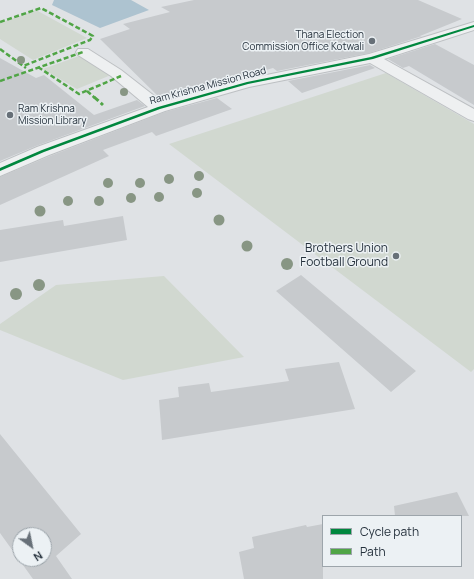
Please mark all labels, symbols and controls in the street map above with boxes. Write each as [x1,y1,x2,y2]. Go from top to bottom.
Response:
place label: Thana Election Commission Office Kotwali [242,29,364,52]
marker: Thana Election Commission Office Kotwali [367,36,377,46]
street label: Ram Krishna Mission Road [148,65,268,107]
place label: Ram Krishna Mission Library [18,103,87,126]
marker: Ram Krishna Mission Library [5,110,15,120]
place label: Brothers Union Football Ground [300,242,388,270]
marker: Brothers Union Football Ground [391,251,401,261]
legend [322,515,462,567]
text: Cycle path [360,523,419,540]
north arrow [12,527,52,567]
text: Path [360,543,386,560]
text: N [31,548,46,565]

